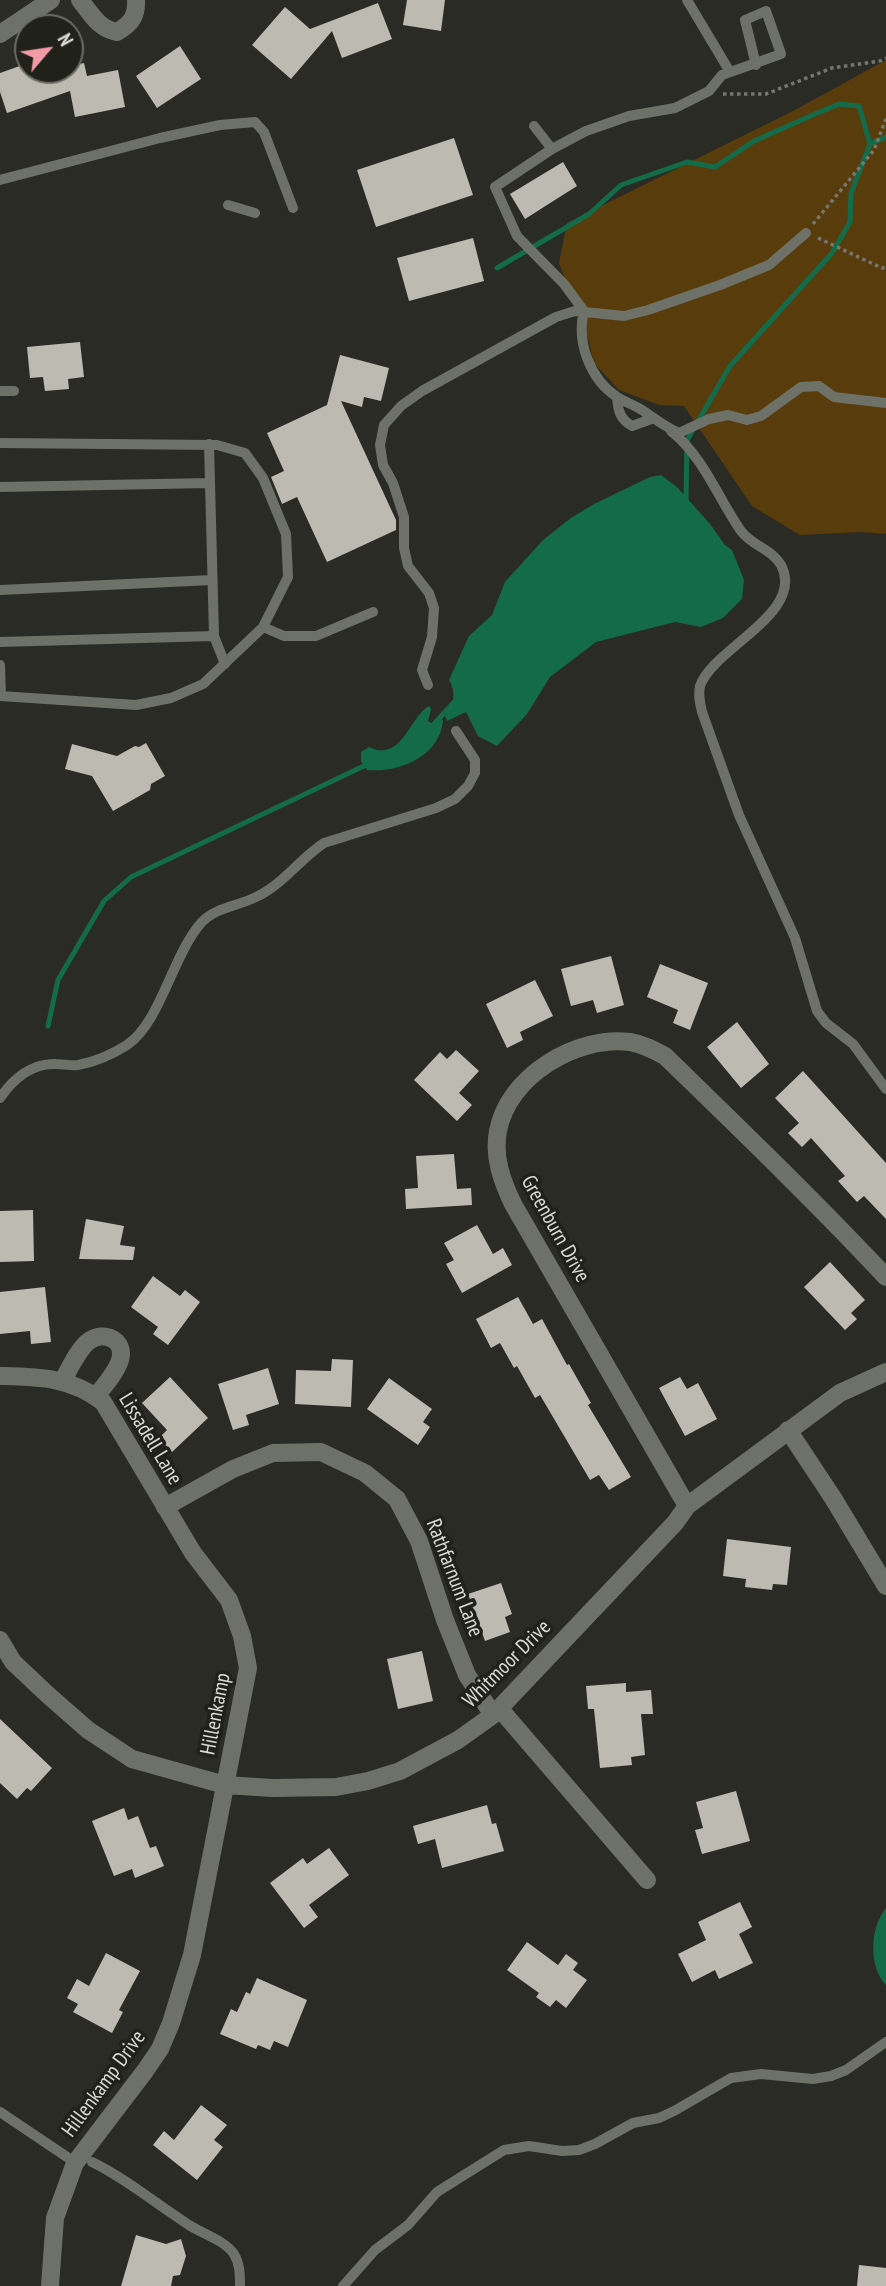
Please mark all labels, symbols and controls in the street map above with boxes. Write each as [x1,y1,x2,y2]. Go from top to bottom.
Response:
north arrow [14,14,84,84]
text: N [53,29,79,50]
street label: Greenburn Drive [515,1171,595,1287]
street label: Lissadell Lane [113,1389,187,1489]
street label: Rathfarnum Lane [420,1516,488,1640]
street label: Whitmoor Drive [458,1615,556,1713]
street label: Hillenkamp [196,1671,236,1757]
street label: Hillenkamp Drive [57,2026,151,2142]

